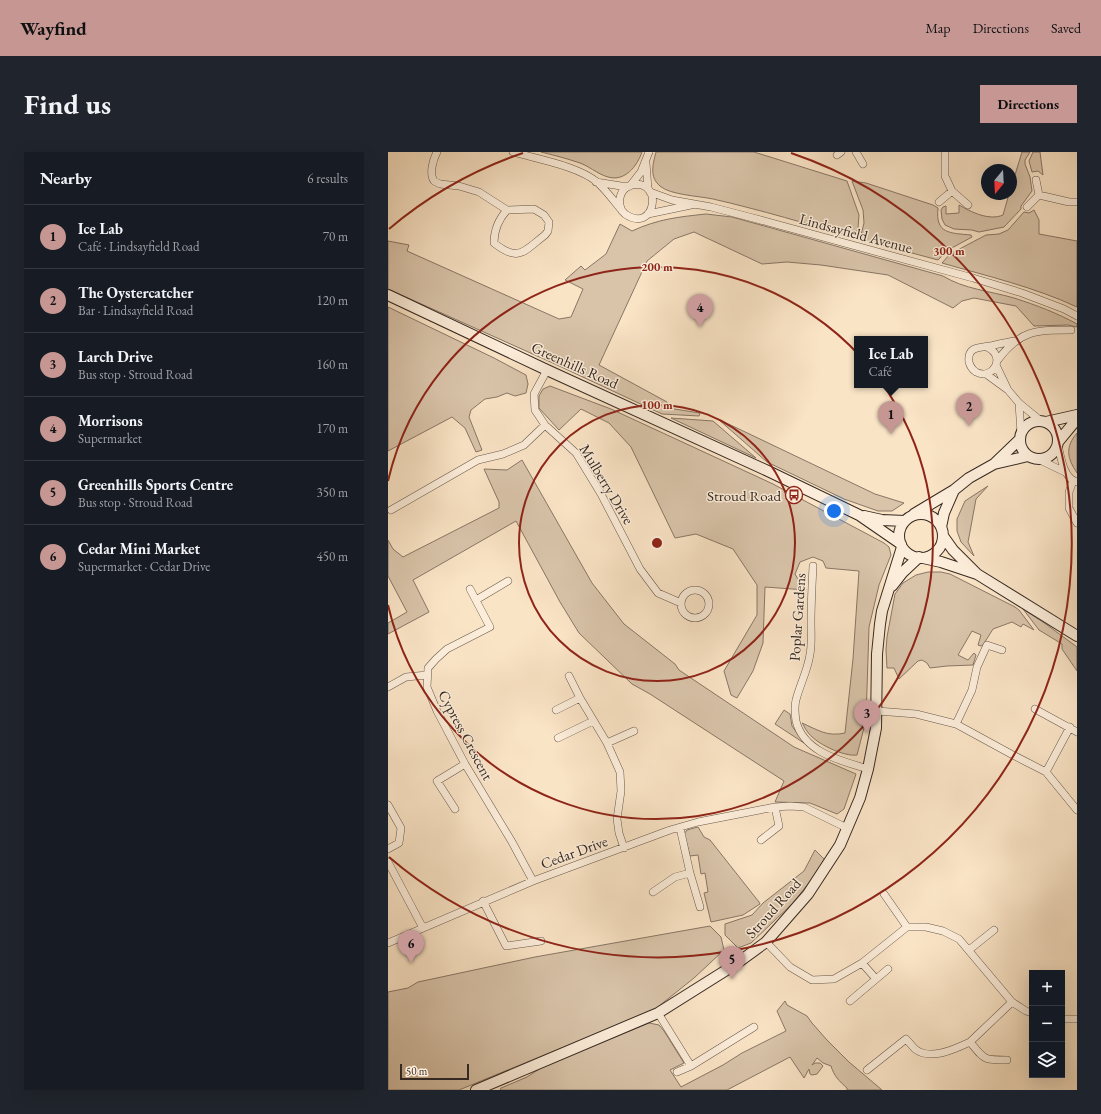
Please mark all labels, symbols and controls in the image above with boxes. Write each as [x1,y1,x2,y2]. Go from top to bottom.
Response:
text: Wayfind [20,16,87,41]
text: Map [925,19,951,37]
text: Directions [973,19,1029,37]
text: Saved [1051,19,1081,37]
button: Directions [980,85,1077,123]
text: Find us [24,86,111,122]
north arrow [981,164,1017,200]
text: Nearby [40,167,92,189]
text: 6 results [307,170,348,187]
street label: Lindsayfield Avenue [797,209,915,257]
text: Ice Lab [78,219,123,238]
text: 1 [50,228,56,245]
text: 70 m [323,228,348,245]
text: Café · Lindsayfield Road [78,238,200,255]
text: 300 m [933,243,965,259]
text: 200 m [641,259,673,275]
text: The Oystercatcher [78,283,193,302]
text: 2 [50,292,56,309]
text: 120 m [317,292,348,309]
pin: 4 [687,294,713,327]
text: Bar · Lindsayfield Road [78,302,193,319]
popup [854,336,928,388]
street label: Greenhills Road [529,337,622,393]
text: Ice Lab [869,344,913,363]
text: Larch Drive [78,347,153,366]
text: 3 [50,356,56,373]
text: 160 m [317,356,348,373]
text: Café [869,363,892,380]
text: Bus stop · Stroud Road [78,366,193,383]
pin: 2 [956,393,982,426]
text: 100 m [641,397,673,413]
pin: 1 [878,401,904,434]
text: Morrisons [78,411,143,430]
text: 4 [50,420,56,437]
text: 170 m [317,420,348,437]
text: Supermarket [78,430,142,447]
street label: Mulberry Drive [576,440,638,528]
text: Greenhills Sports Centre [78,475,233,494]
text: 5 [50,484,56,501]
text: 350 m [317,484,348,501]
bus stop icon: Stroud Road [784,485,804,505]
place label: Stroud Road [707,486,781,505]
text: Bus stop · Stroud Road [78,494,193,511]
your location [824,501,844,521]
centre of rings [650,536,664,550]
text: Cedar Mini Market [78,539,200,558]
text: 6 [50,548,56,565]
text: 450 m [317,548,348,565]
text: Supermarket · Cedar Drive [78,558,210,575]
street label: Poplar Gardens [784,572,810,662]
street label: Cypress Crescent [434,687,498,784]
pin: 3 [854,700,880,733]
street label: Cedar Drive [538,831,610,873]
street label: Stroud Road [741,874,805,942]
pin: 6 [398,930,424,963]
pin: 5 [719,946,745,979]
map controls [1029,970,1065,1078]
button: + [1029,970,1065,1006]
button: − [1029,1006,1065,1042]
button: layers [1029,1042,1065,1078]
scale bar [400,1062,469,1081]
text: 50 m [406,1064,427,1078]

